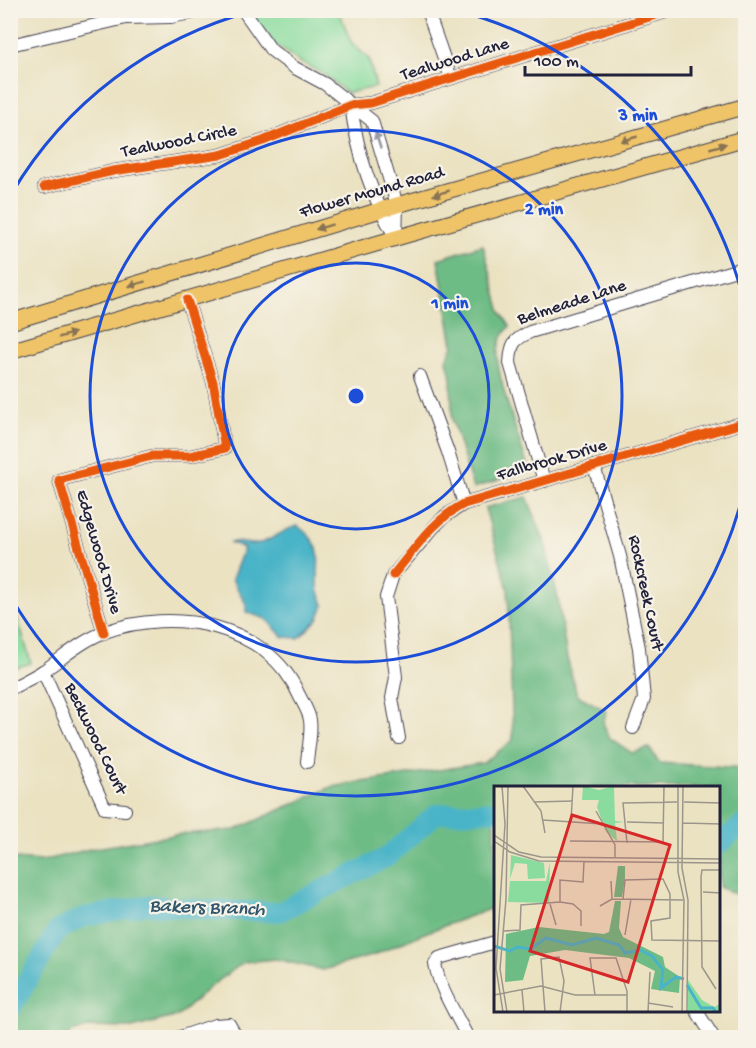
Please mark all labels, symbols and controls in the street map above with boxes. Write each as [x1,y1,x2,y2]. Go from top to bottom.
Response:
street label: Tealwood Lane [397,33,512,87]
scale bar [525,39,692,77]
text: 100 m [533,52,579,73]
text: 3 min [618,106,658,127]
street label: Tealwood Circle [119,120,239,164]
one-way arrow [373,131,382,149]
one-way arrow [620,135,638,144]
one-way arrow [709,141,727,150]
street label: Flower Mound Road [296,162,448,224]
one-way arrow [432,188,450,198]
text: 2 min [525,200,564,221]
one-way arrow [315,223,333,232]
street label: Belmeade Lane [514,275,630,331]
one-way arrow [128,280,146,289]
text: 1 min [431,294,469,315]
one-way arrow [58,330,76,339]
centre of rings [346,386,366,406]
street label: Fallbrook Drive [494,435,610,487]
street label: Edgewood Drive [70,488,126,617]
street label: Rockcreek Court [623,533,668,654]
street label: Beckwood Court [59,679,132,800]
inset map [494,786,720,1012]
water label: Bakers Branch [149,895,265,923]

